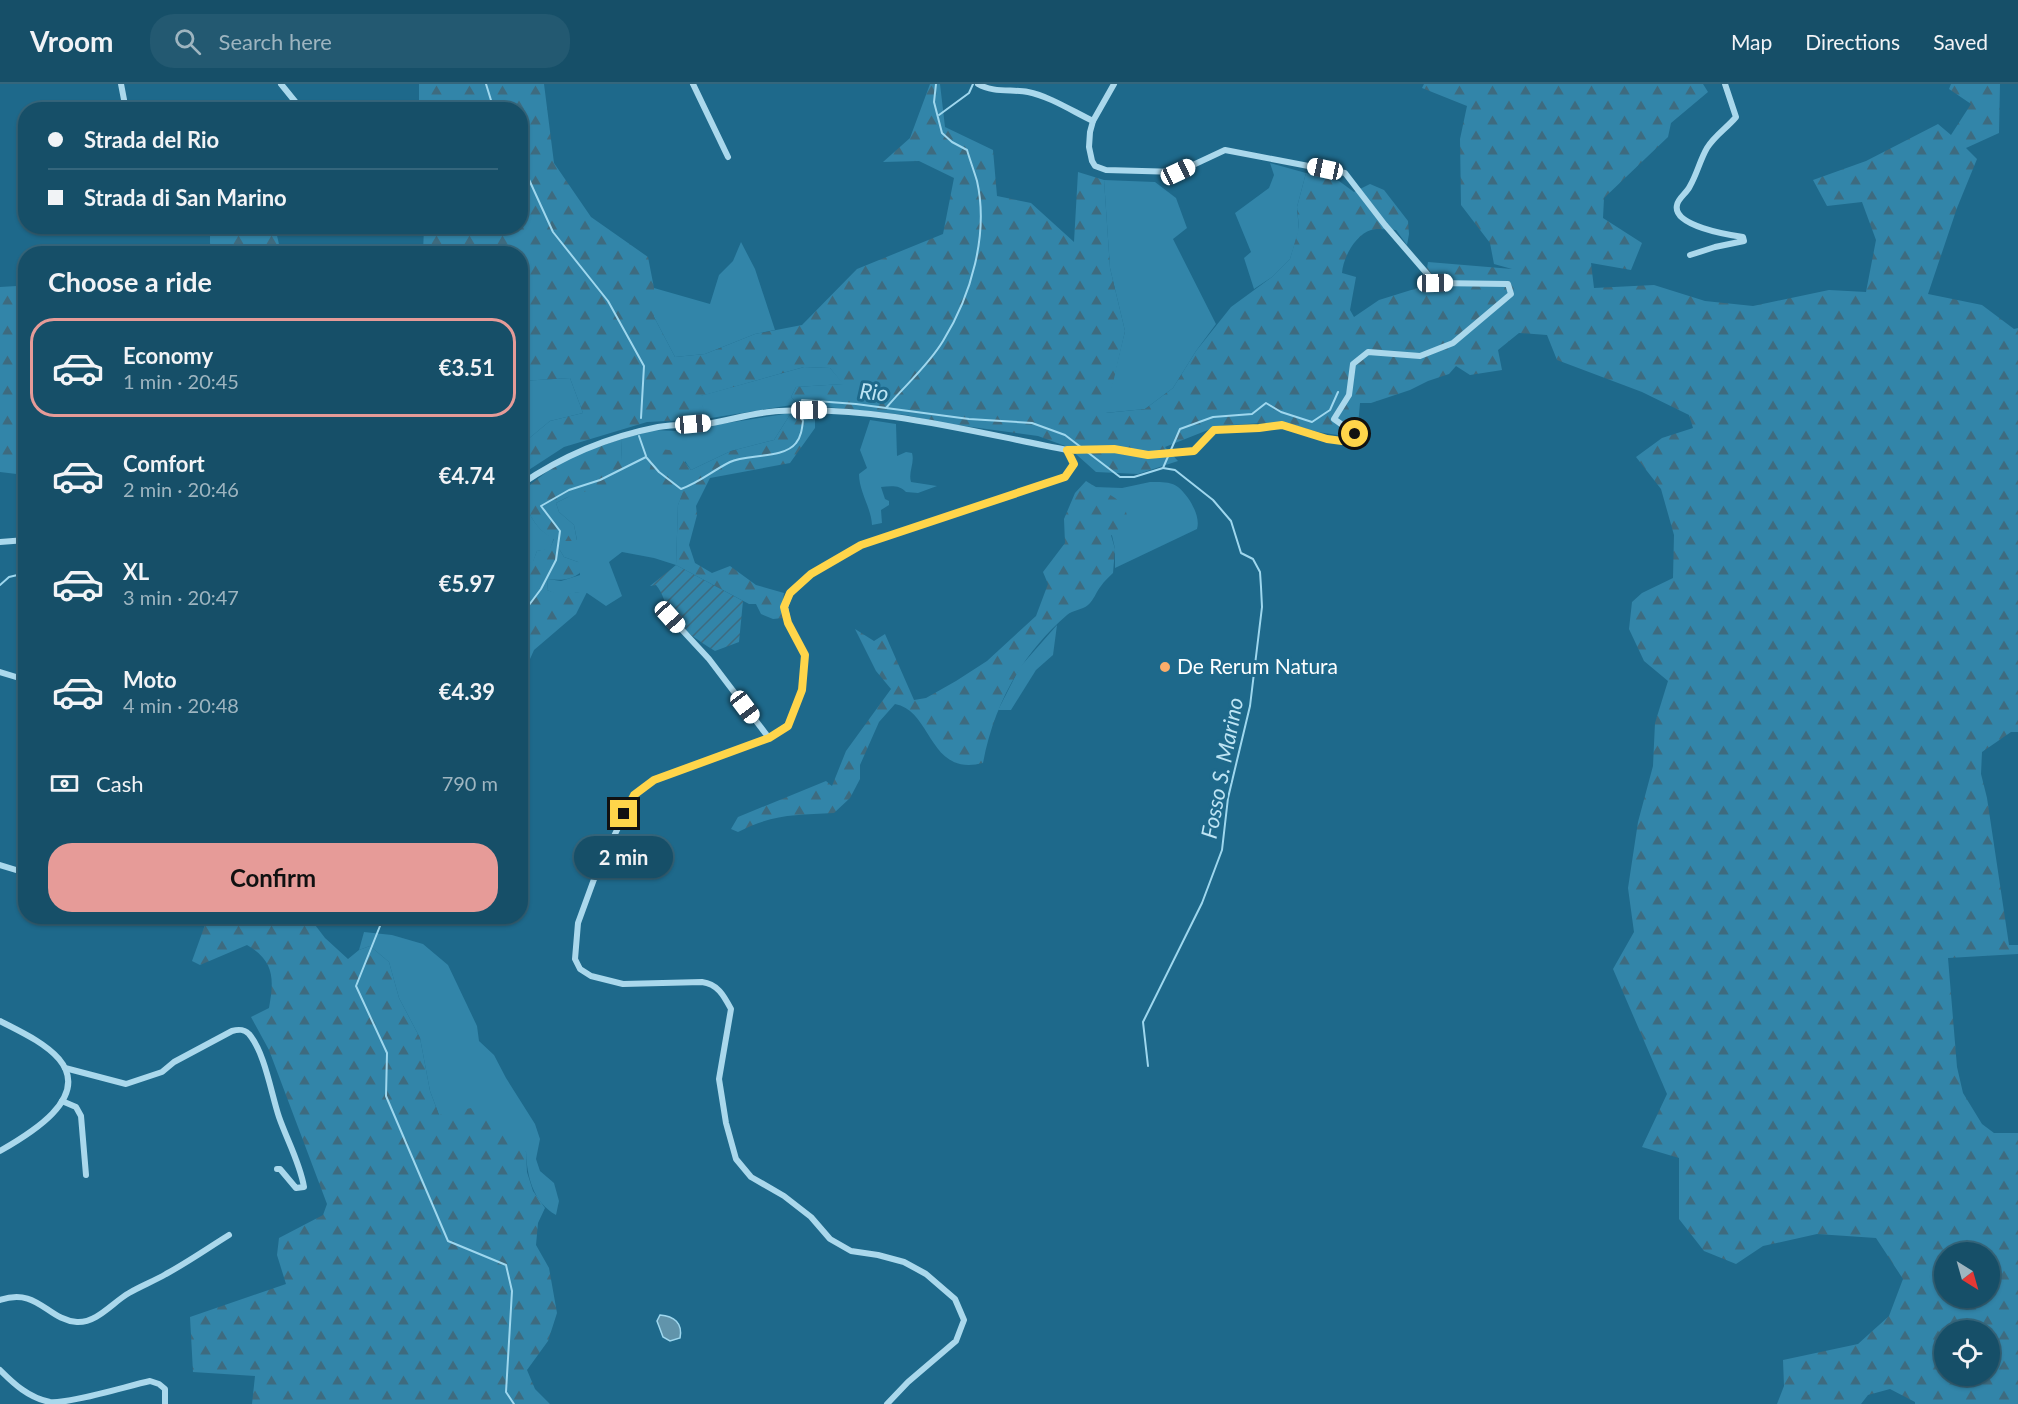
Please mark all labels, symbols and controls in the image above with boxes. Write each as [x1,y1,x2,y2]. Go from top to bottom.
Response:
search box [150,14,570,68]
text: Vroom [30,24,114,58]
icon: search [171,25,204,58]
text: Search here [219,28,332,55]
text: Map [1731,29,1772,54]
text: Directions [1805,29,1900,54]
text: Saved [1933,29,1988,54]
text: Strada del Rio [84,126,219,153]
car [1158,156,1198,188]
car [1306,156,1344,182]
text: Strada di San Marino [84,184,287,211]
text: Choose a ride [48,265,212,298]
car [1417,274,1453,292]
icon: car [51,341,105,395]
text: Economy [123,342,213,369]
text: €3.51 [439,354,495,381]
text: 1 min · 20:45 [123,369,239,393]
water label: Rio [858,377,890,406]
car [791,401,827,419]
car [674,413,712,435]
route start [1341,420,1368,447]
icon: car [51,449,105,503]
text: Comfort [123,450,205,477]
text: €4.74 [439,462,495,489]
text: 2 min · 20:46 [123,477,239,501]
icon: car [51,557,105,611]
text: XL [123,558,149,585]
text: €5.97 [439,570,495,597]
text: 3 min · 20:47 [123,585,239,609]
car [651,598,689,636]
place label: De Rerum Natura [1177,653,1338,678]
marker: De Rerum Natura [1158,660,1172,674]
icon: car [51,665,105,719]
text: Moto [123,666,177,693]
text: €4.39 [439,678,495,705]
car [727,687,763,727]
text: 4 min · 20:48 [123,693,239,717]
water label: Fosso S. Marino [1195,695,1248,841]
icon: cash [48,767,81,800]
text: Cash [96,770,143,797]
text: 790 m [442,771,498,795]
route end [610,800,637,827]
callout: 2 min [574,835,674,877]
button: Confirm [48,843,498,912]
text: 2 min [599,845,648,869]
north arrow [1934,1242,2000,1308]
map controls [1934,1242,2000,1386]
button: locate [1934,1320,2000,1386]

